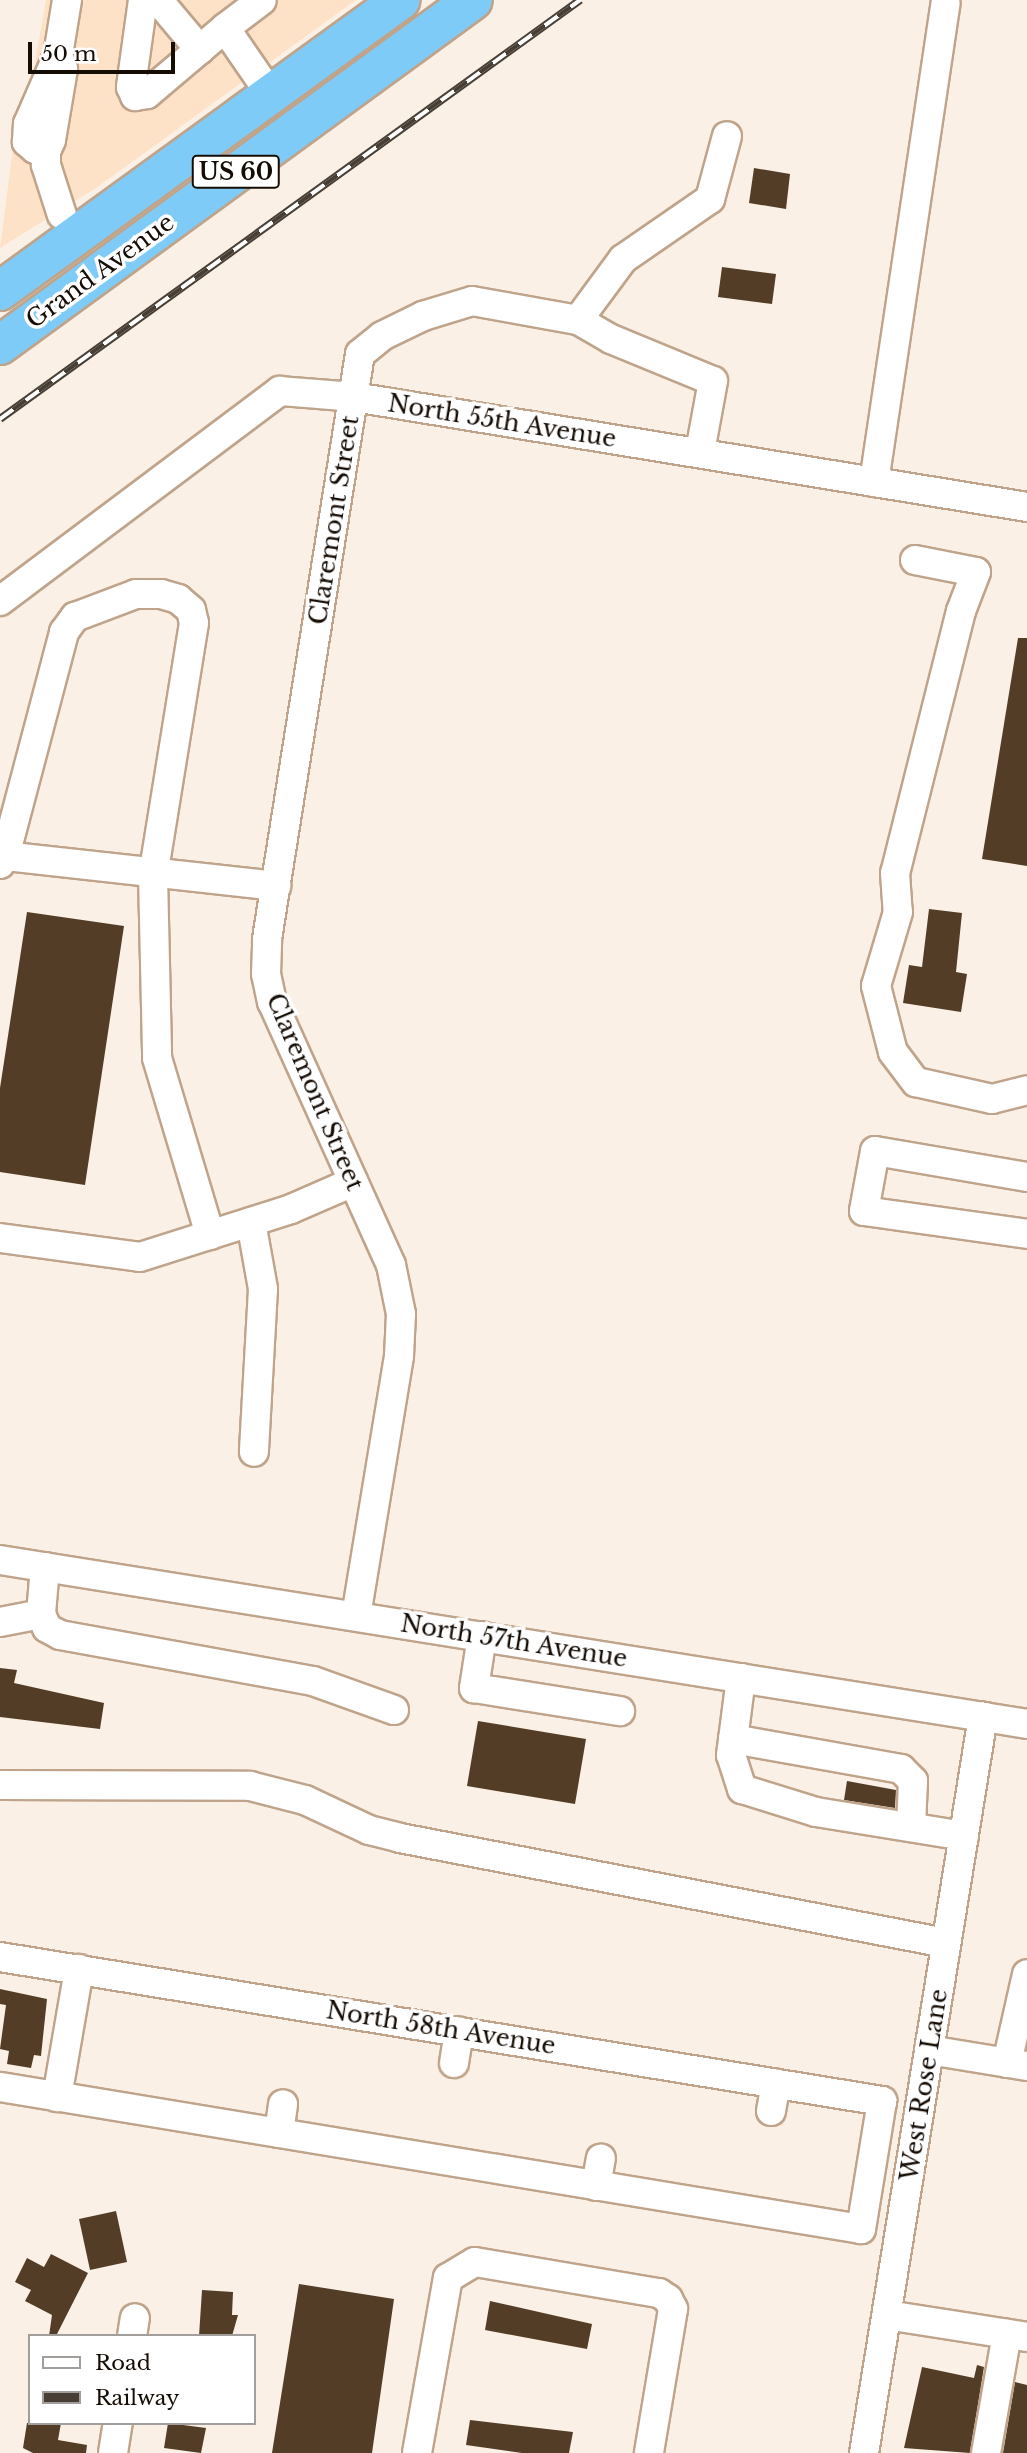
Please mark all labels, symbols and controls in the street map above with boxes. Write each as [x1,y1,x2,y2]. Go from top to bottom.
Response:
scale bar [32,28,178,72]
text: 50 m [41,41,96,67]
road number: US 60 [190,153,282,192]
street label: Grand Avenue [20,207,180,335]
street label: North 55th Avenue [385,389,619,453]
street label: Claremont Street [303,413,365,627]
street label: Claremont Street [260,989,370,1195]
street label: North 57th Avenue [398,1609,630,1673]
street label: West Rose Lane [895,1987,953,2183]
street label: North 58th Avenue [324,1996,558,2060]
legend [28,2334,256,2425]
text: Road [95,2350,151,2376]
text: Railway [95,2385,179,2411]

